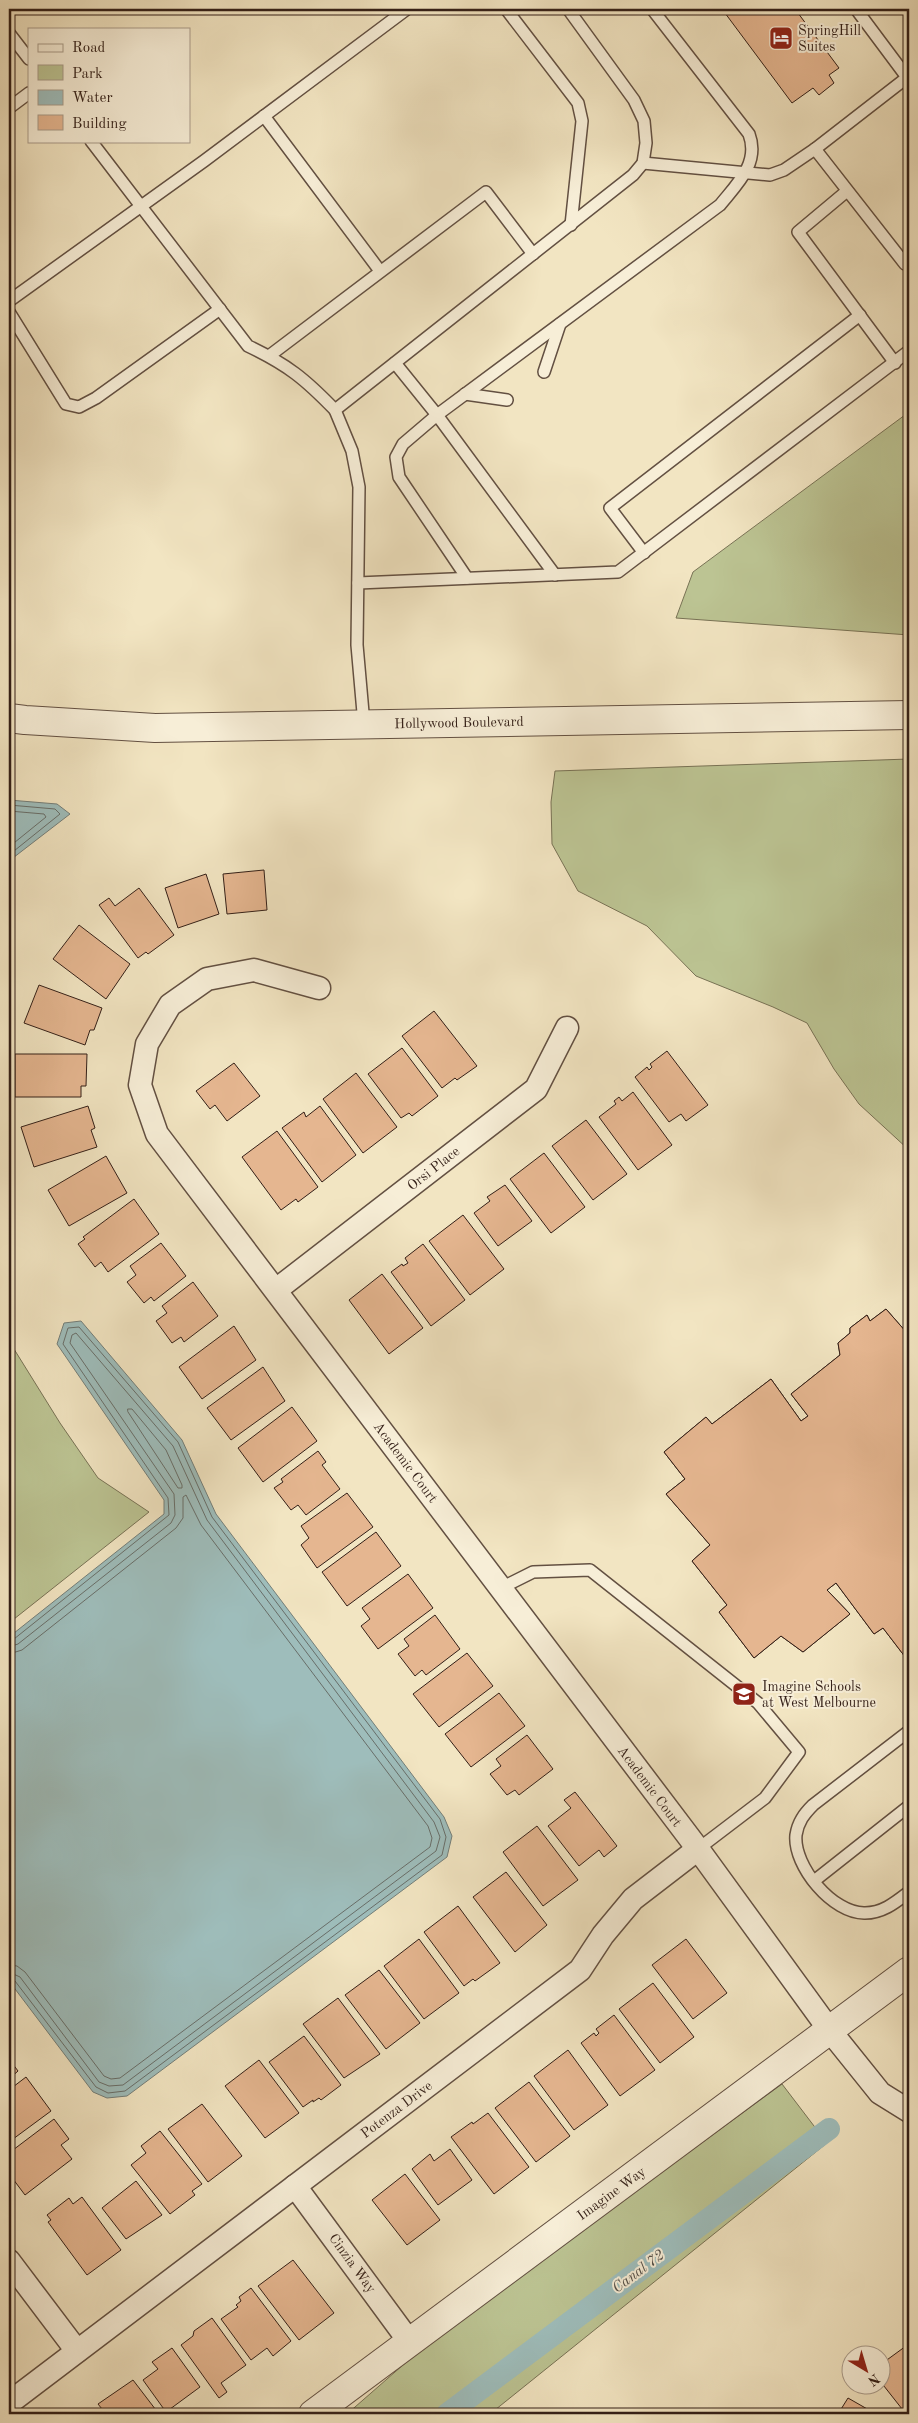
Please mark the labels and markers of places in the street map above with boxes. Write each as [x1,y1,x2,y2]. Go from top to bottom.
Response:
place label: SpringHill Suites [798,24,861,54]
hotel icon: SpringHill Suites [768,25,794,51]
place label: Imagine Schools at West Melbourne [762,1680,876,1710]
school or university icon: Imagine Schools at West Melbourne [731,1681,757,1707]

